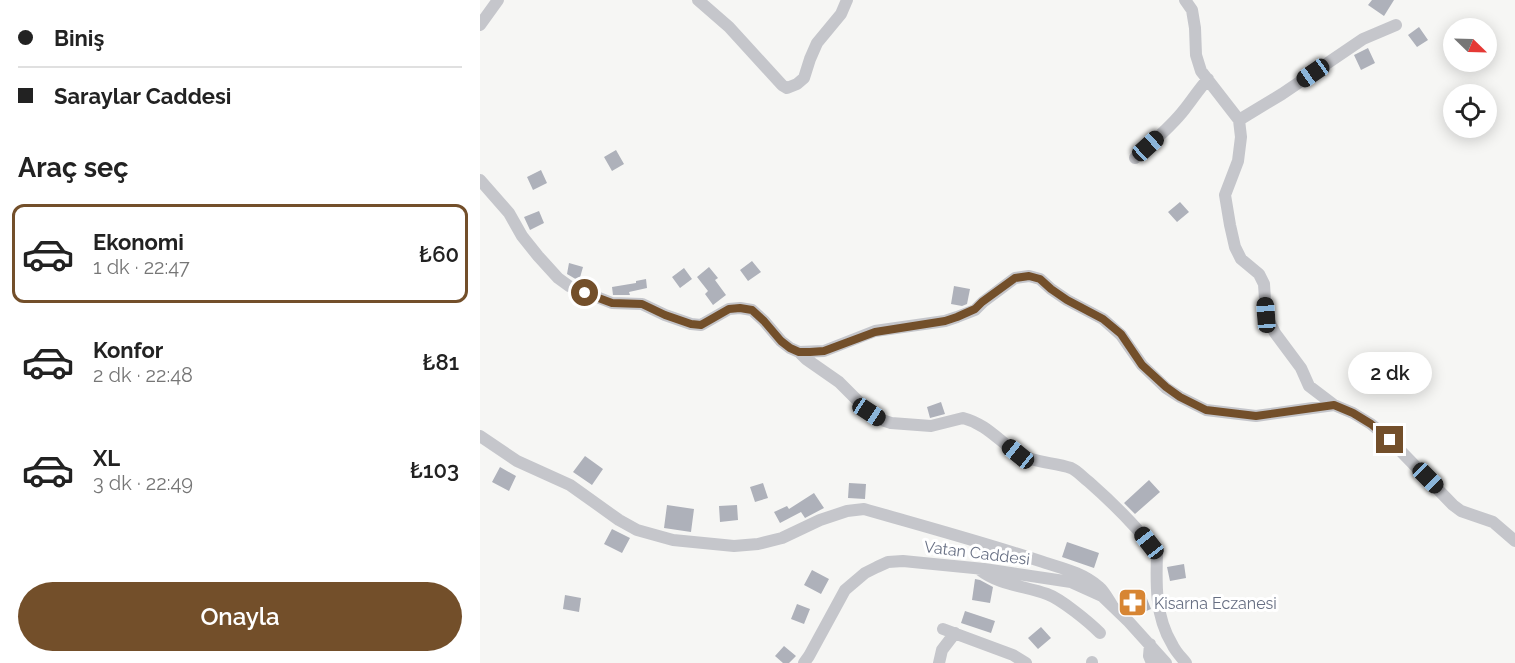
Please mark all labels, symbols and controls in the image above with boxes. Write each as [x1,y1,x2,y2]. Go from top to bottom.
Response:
north arrow [1443,18,1497,72]
map controls [1443,18,1497,138]
text: Biniş [54,25,104,51]
car [1293,55,1333,91]
text: Saraylar Caddesi [54,83,231,109]
button: locate [1443,84,1497,138]
car [1129,127,1167,165]
text: Araç seç [18,152,128,183]
icon: car [21,227,75,281]
text: Ekonomi [93,229,184,255]
text: ₺60 [419,241,459,267]
text: 1 dk · 22:47 [93,255,190,279]
route start [571,279,598,306]
car [1256,296,1276,334]
icon: car [21,335,75,389]
text: Konfor [93,337,163,363]
text: ₺81 [422,349,459,375]
callout: 2 dk [1348,353,1432,395]
text: 2 dk [1370,361,1410,385]
text: 2 dk · 22:48 [93,363,193,387]
car [849,395,889,429]
route end [1376,426,1403,453]
car [998,436,1038,472]
icon: car [21,443,75,497]
text: XL [93,445,120,471]
text: ₺103 [410,457,459,483]
car [1409,459,1447,497]
text: 3 dk · 22:49 [93,471,193,495]
car [1131,523,1167,563]
street label: Vatan Caddesi [923,537,1031,569]
button: Onayla [18,582,462,651]
pharmacy icon: Kisarna Eczanesi [1117,587,1149,619]
place label: Kisarna Eczanesi [1154,594,1277,613]

